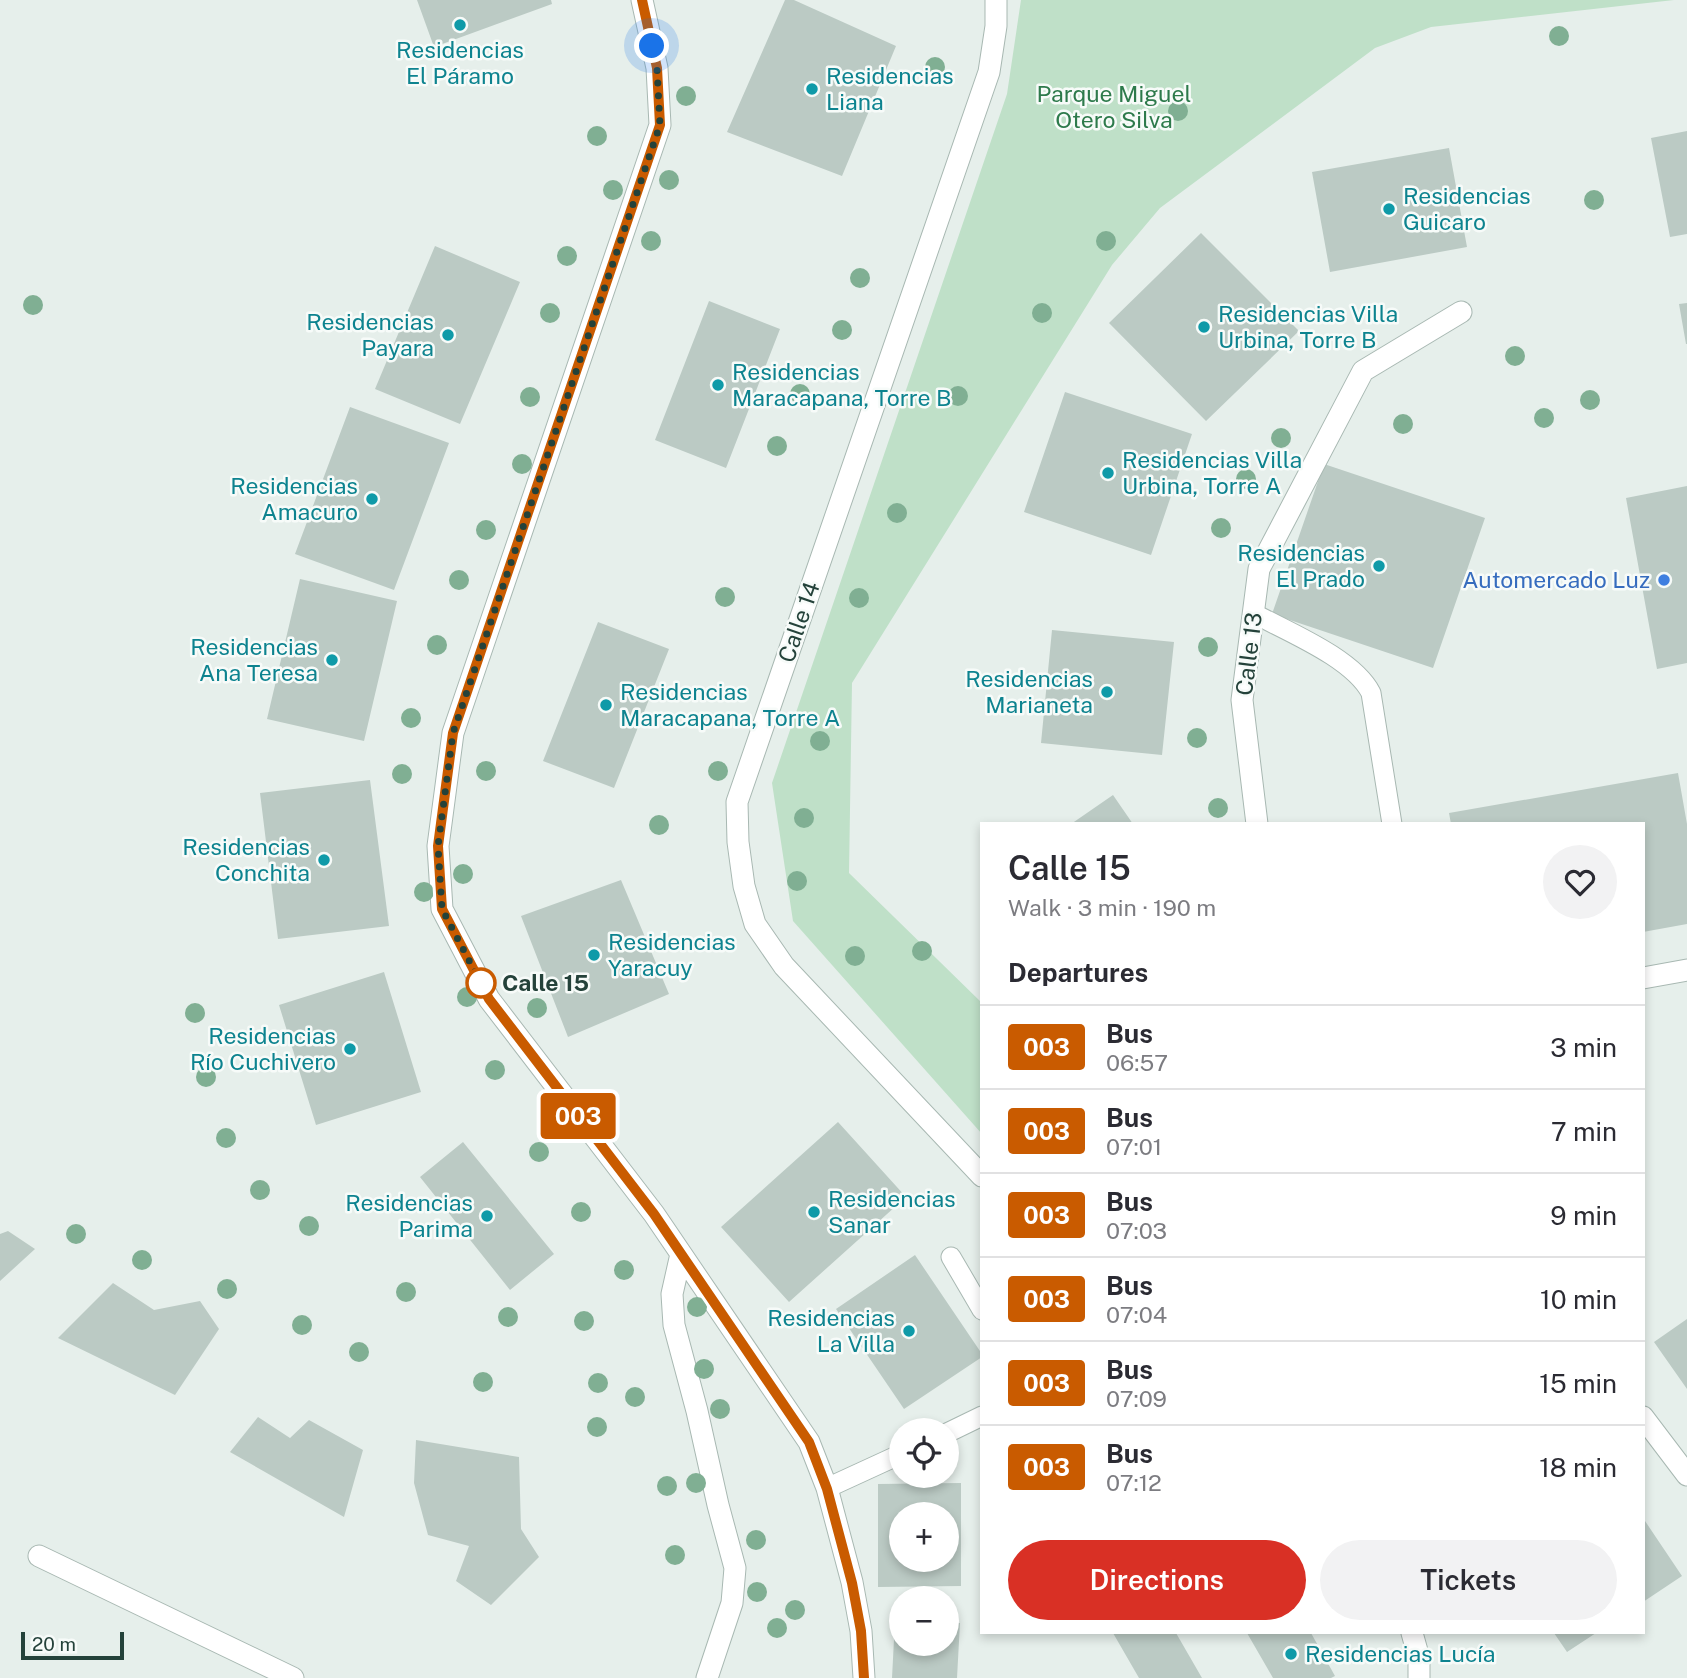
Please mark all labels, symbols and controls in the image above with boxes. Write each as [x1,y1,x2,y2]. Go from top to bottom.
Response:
marker: Residencias El Páramo [452,17,468,33]
your location [634,28,669,63]
place label: Residencias El Páramo [396,36,524,89]
place label: Residencias Liana [826,62,954,115]
park label: Parque Miguel Otero Silva [1037,80,1191,133]
marker: Residencias Liana [804,81,820,97]
place label: Residencias Guicaro [1403,182,1531,235]
marker: Residencias Guicaro [1381,201,1397,217]
place label: Residencias Villa Urbina, Torre B [1218,300,1398,353]
place label: Residencias Payara [306,308,434,361]
marker: Residencias Villa Urbina, Torre B [1196,319,1212,335]
marker: Residencias Payara [440,327,456,343]
place label: Residencias Maracapana, Torre B [732,358,951,411]
marker: Residencias Maracapana, Torre B [710,377,726,393]
place label: Residencias Villa Urbina, Torre A [1122,446,1302,499]
marker: Residencias Villa Urbina, Torre A [1100,465,1116,481]
place label: Residencias Amacuro [230,472,358,525]
marker: Residencias Amacuro [364,491,380,507]
place label: Residencias El Prado [1237,539,1365,592]
marker: Residencias El Prado [1371,558,1387,574]
place label: Automercado Luz [1462,566,1650,593]
marker: Automercado Luz [1656,572,1672,588]
street label: Calle 14 [772,578,825,666]
street label: Calle 13 [1230,611,1267,697]
place label: Residencias Ana Teresa [190,633,318,686]
marker: Residencias Ana Teresa [324,652,340,668]
place label: Residencias Marianeta [965,665,1093,718]
place label: Residencias Maracapana, Torre A [620,678,840,731]
marker: Residencias Marianeta [1099,684,1115,700]
marker: Residencias Maracapana, Torre A [598,697,614,713]
place label: Residencias Conchita [182,833,310,886]
button: heart [1543,845,1617,919]
text: Calle 15 [1008,849,1131,887]
marker: Residencias Conchita [316,852,332,868]
text: Walk · 3 min · 190 m [1008,894,1216,921]
place label: Residencias Yaracuy [608,928,736,981]
marker: Residencias Yaracuy [586,947,602,963]
text: Departures [1008,957,1148,988]
marker: Calle 15 [466,968,496,998]
place label: Calle 15 [502,969,589,996]
text: Bus [1106,1018,1153,1049]
place label: Residencias Río Cuchivero [190,1022,336,1075]
text: 3 min [1550,1032,1617,1063]
text: 003 [1023,1033,1070,1061]
marker: Residencias Río Cuchivero [342,1041,358,1057]
text: 06:57 [1106,1049,1168,1076]
line badge: 003 [538,1093,618,1139]
text: 003 [555,1102,601,1130]
text: Bus [1106,1102,1153,1133]
text: 7 min [1551,1116,1617,1147]
text: 003 [1023,1117,1070,1145]
text: 07:01 [1106,1133,1162,1160]
place label: Residencias Sanar [828,1185,956,1238]
text: Bus [1106,1186,1153,1217]
place label: Residencias Parima [345,1189,473,1242]
text: 9 min [1550,1200,1617,1231]
text: 003 [1023,1201,1070,1229]
marker: Residencias Sanar [806,1204,822,1220]
marker: Residencias Parima [479,1208,495,1224]
text: 07:03 [1106,1217,1167,1244]
text: Bus [1106,1270,1153,1301]
text: 10 min [1540,1284,1617,1315]
text: 003 [1023,1285,1070,1313]
text: 07:04 [1106,1301,1167,1328]
place label: Residencias La Villa [767,1304,895,1357]
marker: Residencias La Villa [901,1323,917,1339]
text: Bus [1106,1354,1153,1385]
text: 15 min [1539,1368,1617,1399]
text: 003 [1023,1369,1070,1397]
text: 07:09 [1106,1385,1167,1412]
map controls [889,1418,959,1656]
button: locate [889,1418,959,1488]
text: Bus [1106,1438,1153,1469]
text: 18 min [1539,1452,1617,1483]
text: 003 [1023,1453,1070,1481]
text: 07:12 [1106,1469,1162,1496]
button: + [889,1502,959,1572]
button: Directions [1008,1540,1306,1620]
button: Tickets [1320,1540,1617,1620]
button: − [889,1586,959,1656]
scale bar [21,1629,124,1661]
text: 20 m [32,1633,76,1655]
place label: Residencias Lucía [1305,1640,1496,1667]
marker: Residencias Lucía [1283,1646,1299,1662]

